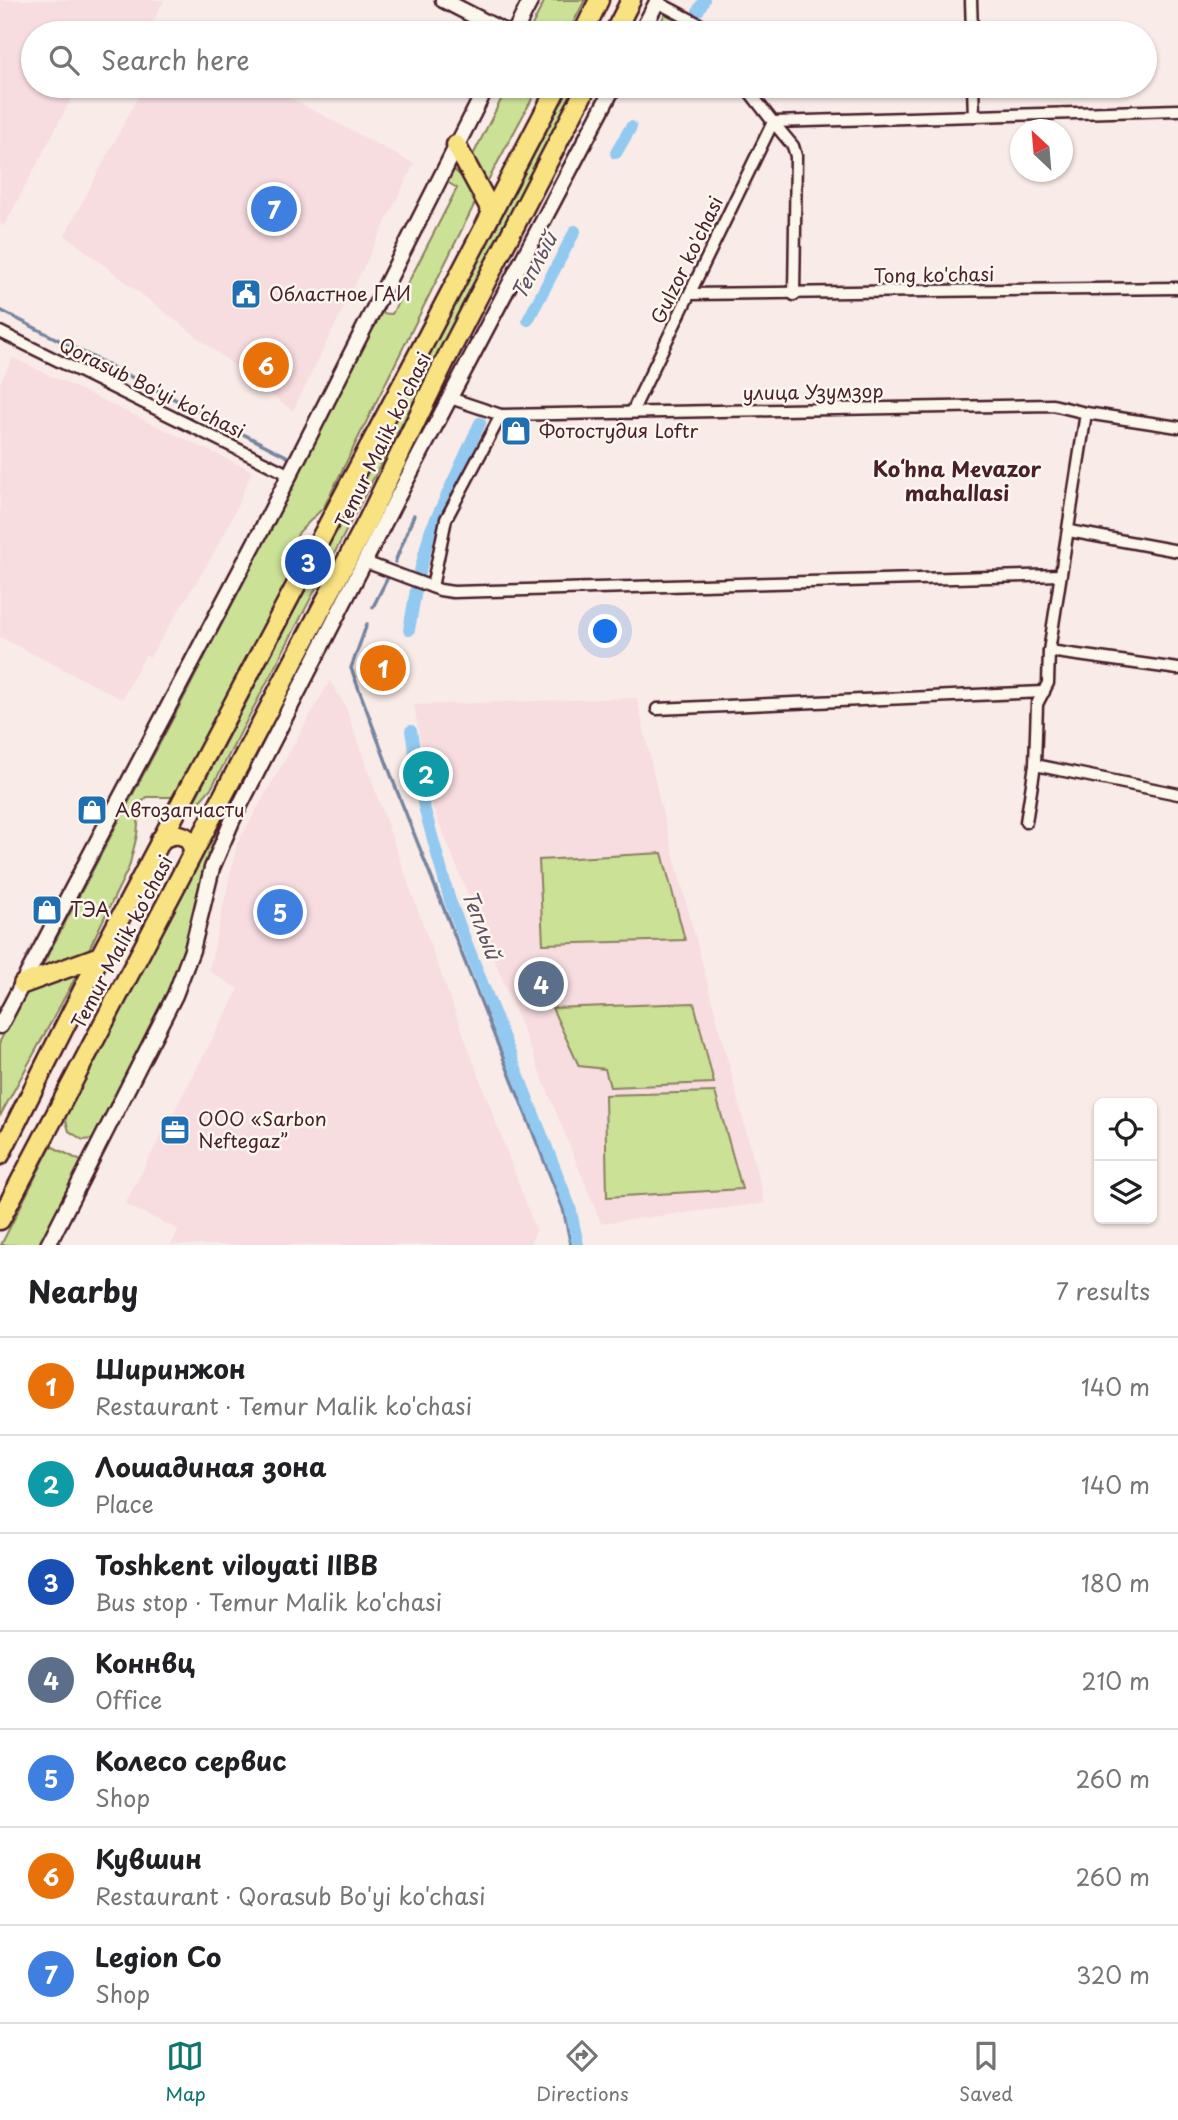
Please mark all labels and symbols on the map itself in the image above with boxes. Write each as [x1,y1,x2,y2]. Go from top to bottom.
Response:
north arrow [1010,119,1073,182]
pin: 7 [251,183,297,235]
street label: Gulzor ko'chasi [643,191,729,328]
water label: Теплый [502,223,565,304]
street label: Tong ko'chasi [873,259,995,289]
public building icon: Областное ГАИ [229,277,263,311]
place label: Областное ГАИ [269,279,411,307]
street label: Qorasub Bo'yi ko'chasi [55,330,250,444]
pin: 6 [243,339,289,391]
street label: Temur Malik ko'chasi [327,347,437,532]
street label: улица Узумзор [742,376,884,406]
shop icon: Фотостудия Loftr [499,414,533,448]
place label: Фотостудия Loftr [539,416,698,444]
district label: Koʻhna Mevazor mahallasi [873,452,1042,508]
pin: 3 [285,536,331,588]
your location [588,614,622,648]
pin: 1 [360,642,406,694]
pin: 2 [403,748,449,800]
shop icon: Автозапчасти [75,793,109,827]
place label: Автозапчасти [115,795,245,823]
street label: Temur Malik ko'chasi [64,850,179,1033]
water label: Теплый [455,885,512,966]
pin: 5 [257,886,303,938]
shop icon: ТЭА [30,893,64,927]
place label: ТЭА [70,895,110,923]
pin: 4 [518,958,564,1010]
place label: ООО «Sarbon Neftegaz” [198,1104,327,1154]
office icon: ООО «Sarbon Neftegaz” [158,1113,192,1147]

